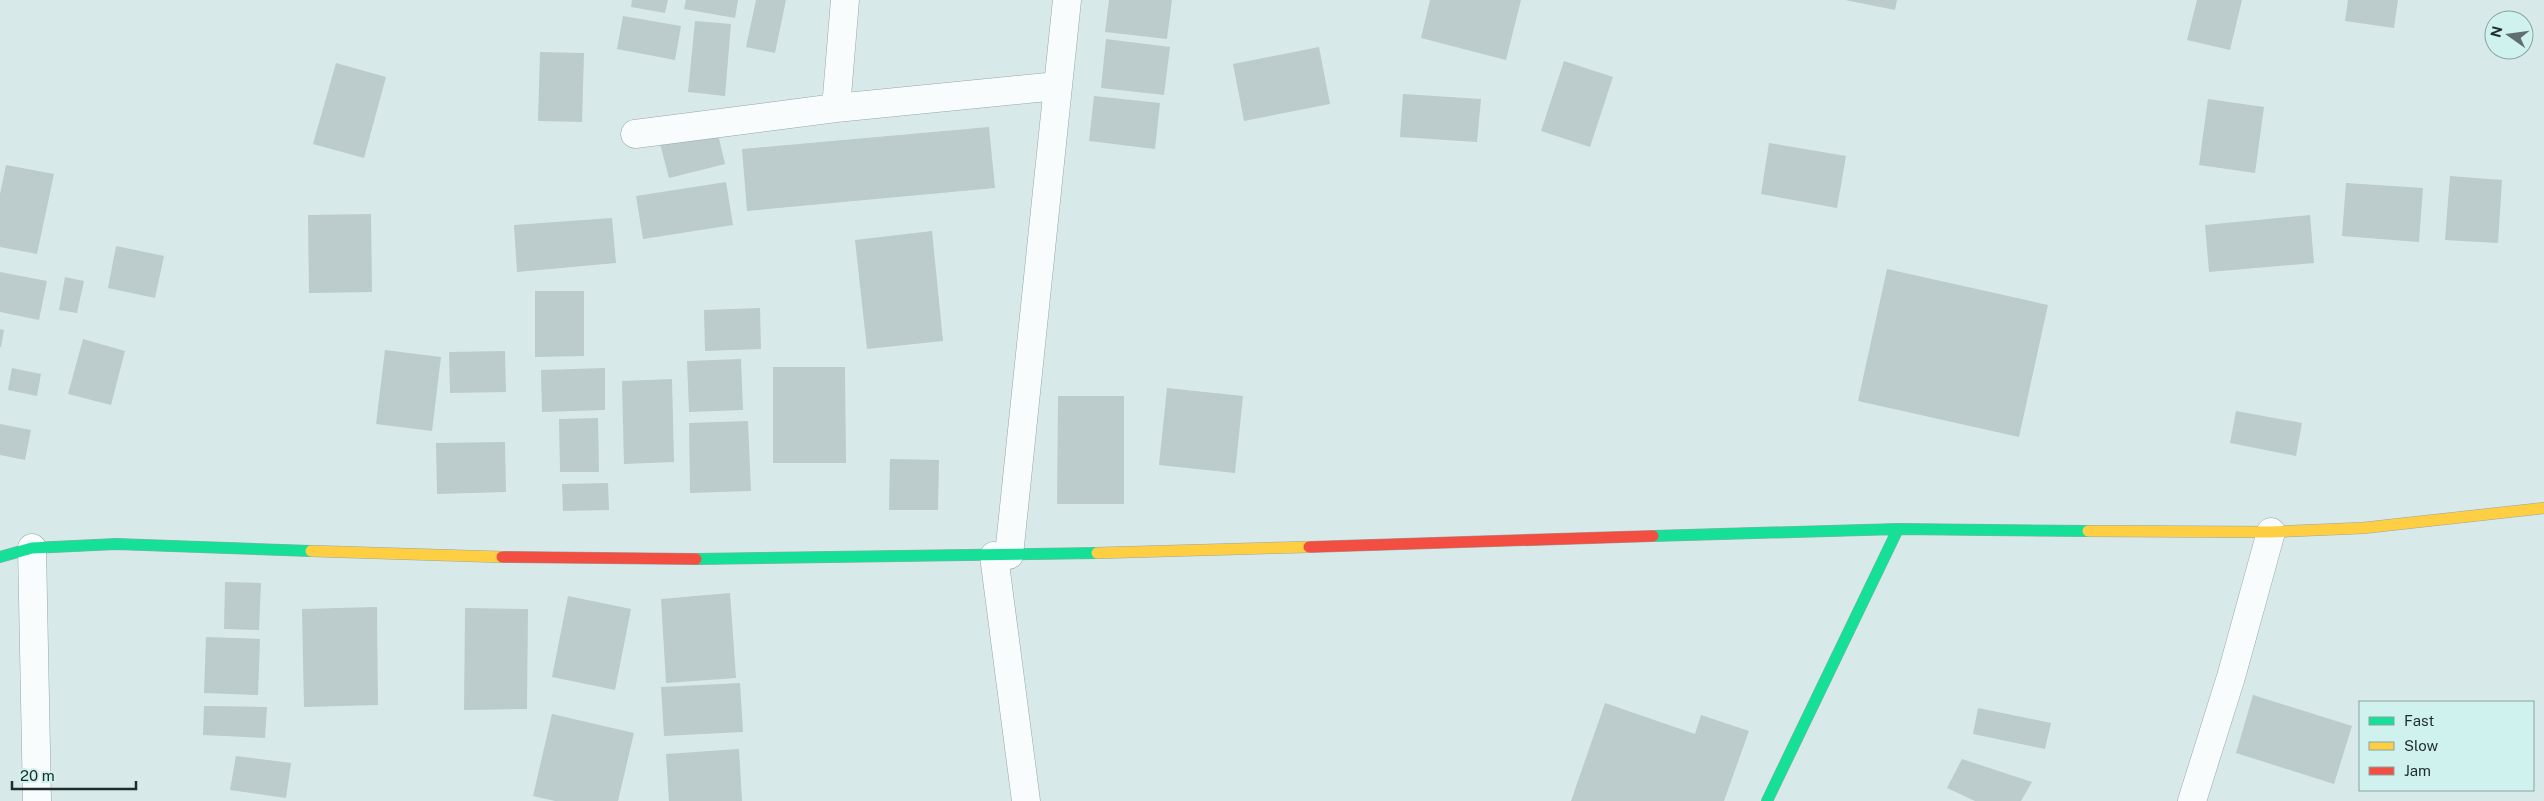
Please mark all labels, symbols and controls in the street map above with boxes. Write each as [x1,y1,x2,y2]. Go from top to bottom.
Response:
north arrow [2484,10,2534,60]
text: N [2487,25,2505,39]
legend [2359,701,2534,791]
text: Fast [2404,712,2434,729]
text: Slow [2404,737,2439,754]
scale bar [12,758,136,790]
text: Jam [2404,762,2431,779]
text: 20 m [20,767,55,784]

